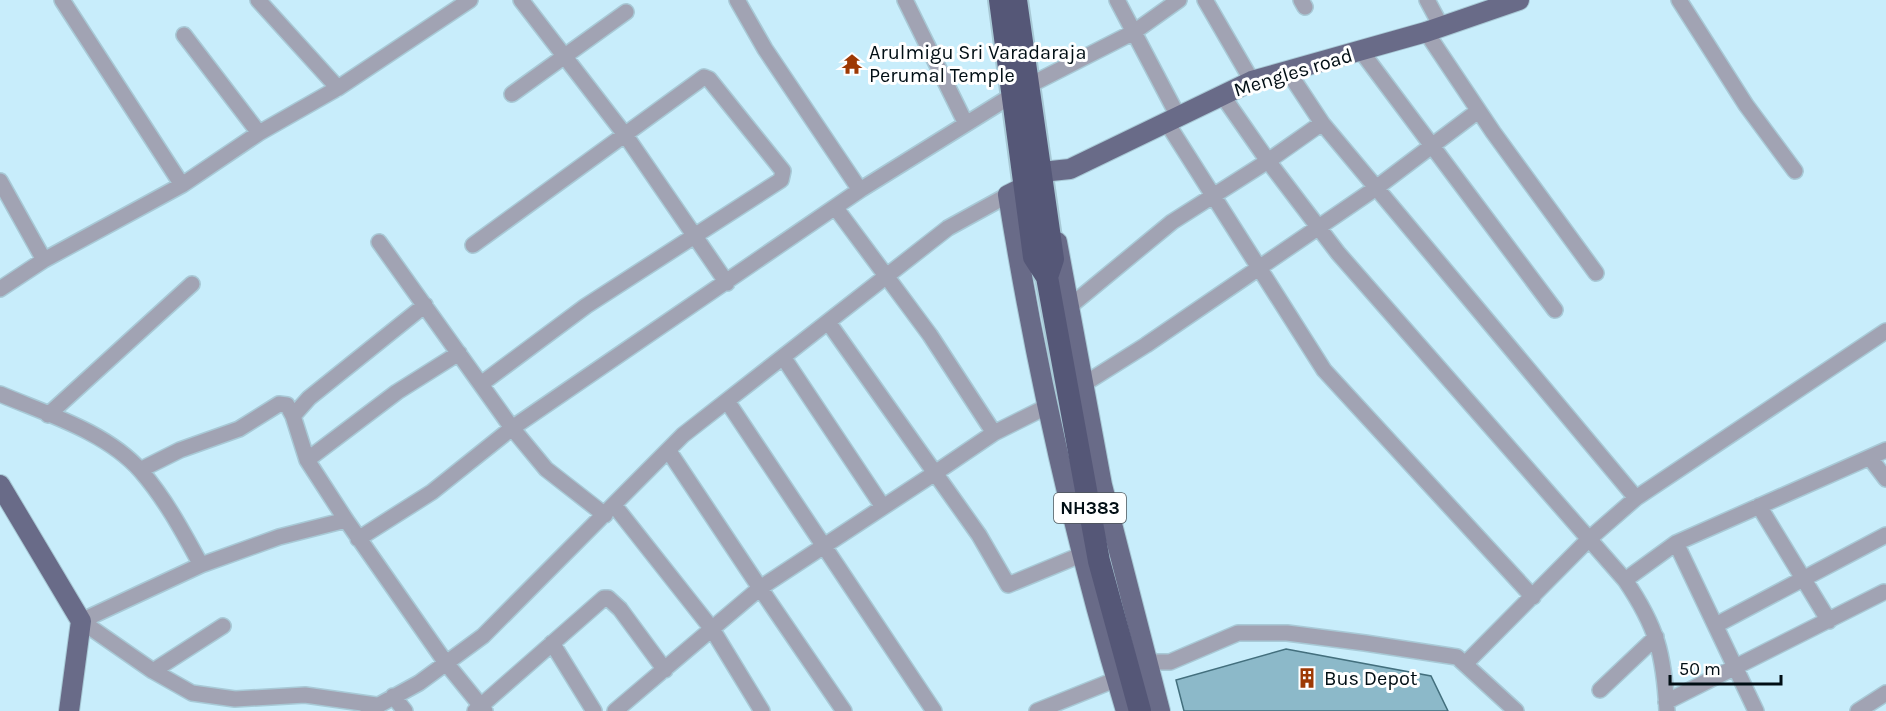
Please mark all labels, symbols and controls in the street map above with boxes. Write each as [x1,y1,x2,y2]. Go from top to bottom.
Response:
place label: Arulmigu Sri Varadaraja Perumal Temple [869,41,1087,87]
street label: Mengles road [1231,44,1355,101]
temple icon: Arulmigu Sri Varadaraja Perumal Temple [840,52,864,76]
road number: NH383 [1054,493,1126,523]
scale bar [1670,648,1781,686]
text: 50 m [1679,658,1721,680]
building icon: Bus Depot [1295,666,1319,690]
place label: Bus Depot [1324,667,1418,690]

